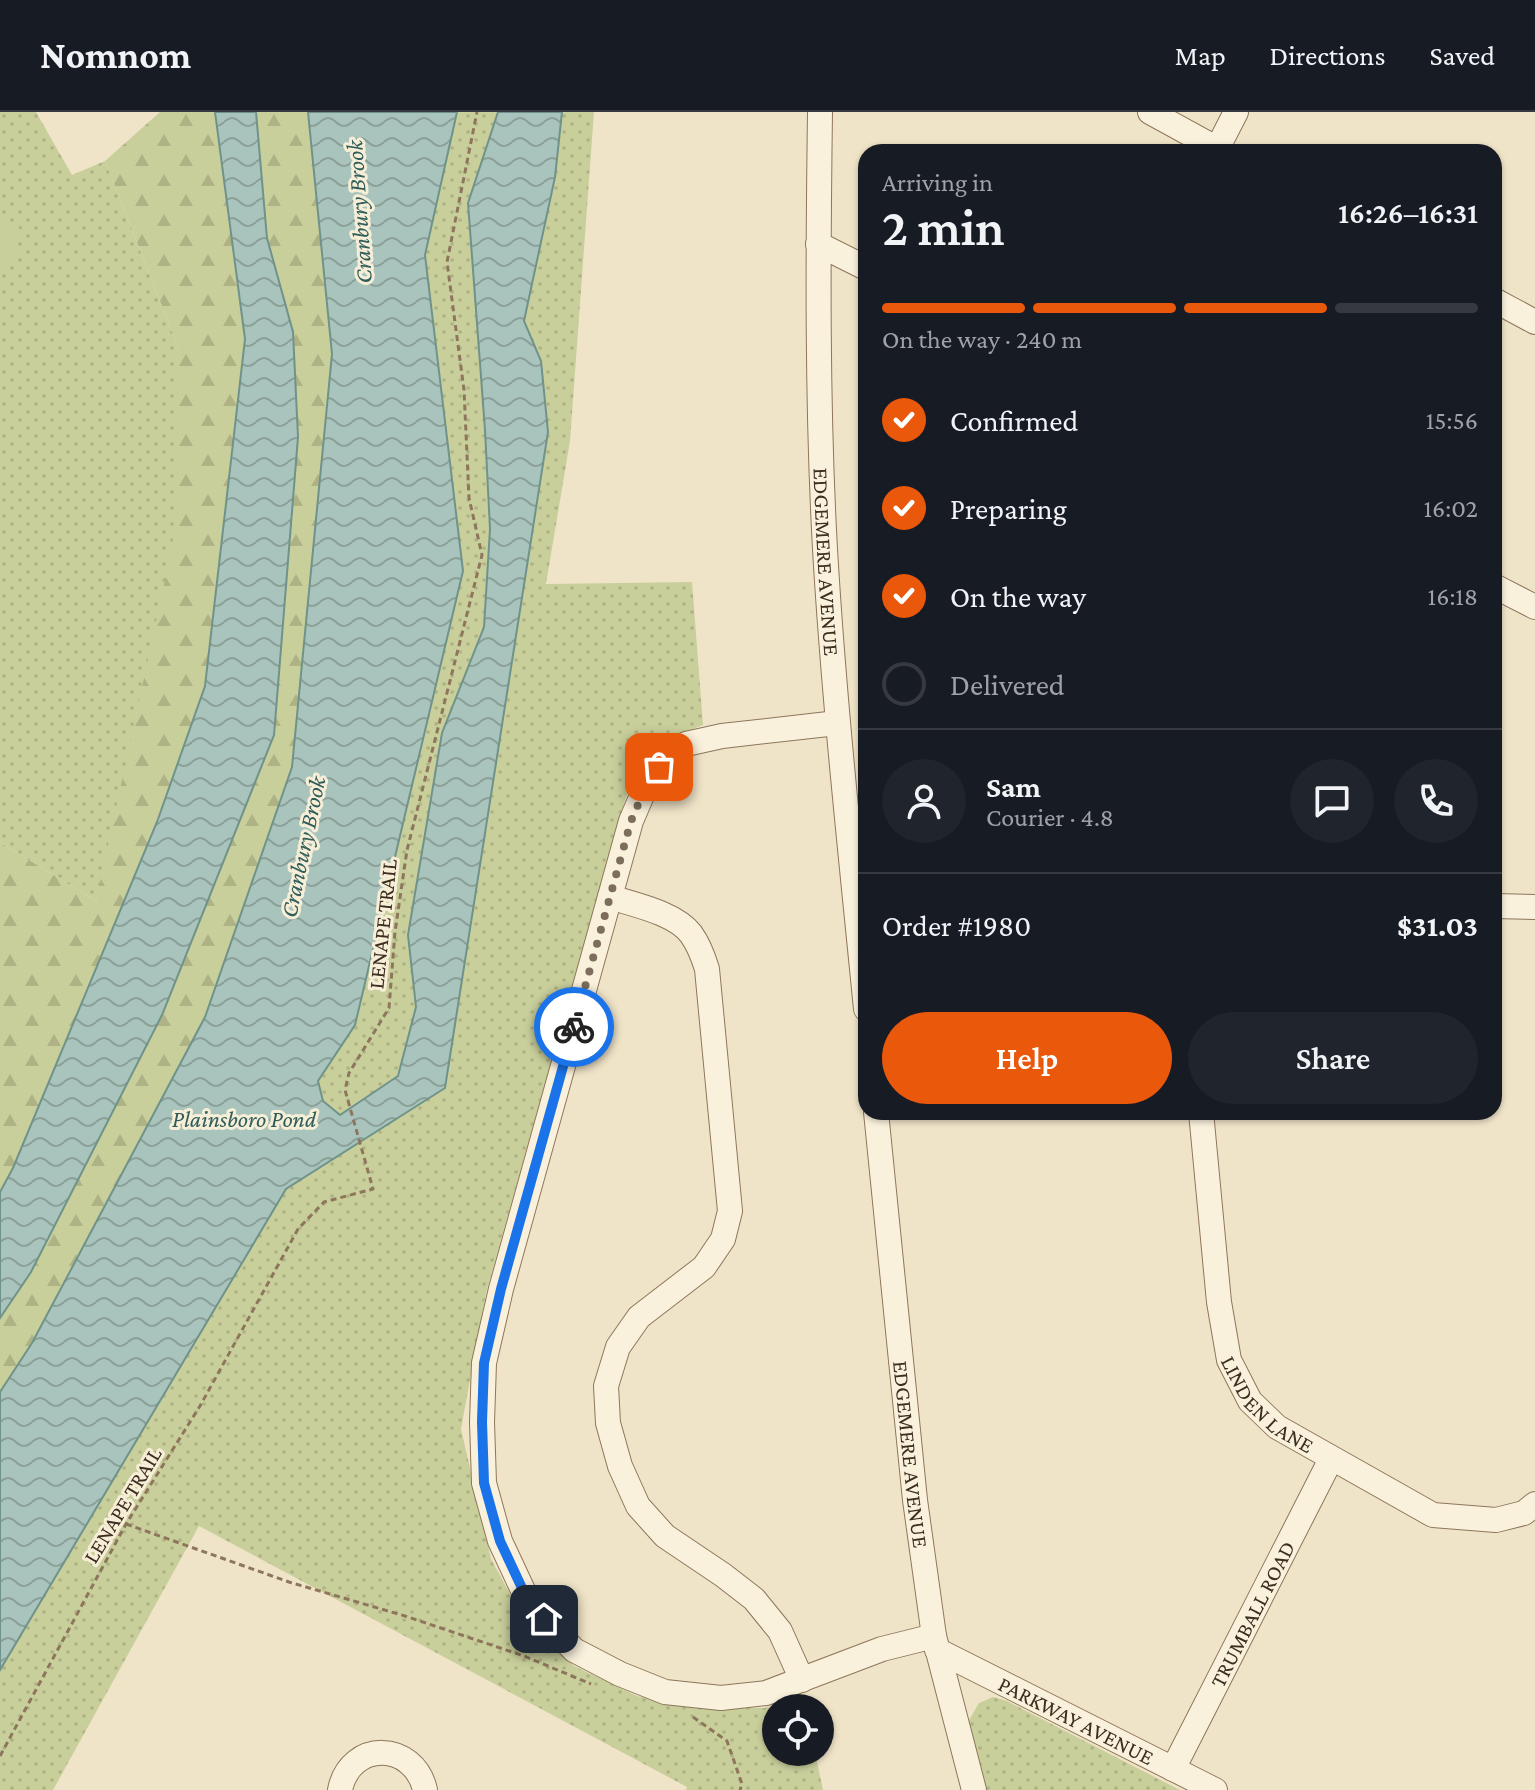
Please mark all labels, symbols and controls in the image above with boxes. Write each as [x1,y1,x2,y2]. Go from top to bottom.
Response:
text: Nomnom [40,34,191,76]
text: Map [1175,40,1226,71]
text: Directions [1270,40,1385,71]
text: Saved [1429,40,1495,71]
water label: Cranbury Brook [340,138,377,285]
text: Arriving in [882,168,993,197]
text: 16:26–16:31 [1338,196,1478,229]
text: 2 min [882,198,1005,256]
text: On the way · 240 m [882,325,1082,354]
icon: check [882,398,926,442]
text: Confirmed [950,404,1078,437]
text: 15:56 [1426,406,1478,435]
street label: EDGEMERE AVENUE [808,467,844,657]
icon: check [882,486,926,530]
text: Preparing [950,492,1067,525]
text: 16:02 [1423,494,1478,523]
icon: check [882,574,926,618]
text: On the way [950,580,1086,613]
text: 16:18 [1428,582,1478,611]
text: Delivered [950,668,1065,701]
pin [625,733,693,801]
icon: bag [637,745,681,789]
button: person [882,759,966,843]
button: chat [1290,759,1374,843]
button: phone [1394,759,1478,843]
text: Sam [986,770,1041,803]
water label: Cranbury Brook [274,772,331,920]
text: Courier · 4.8 [986,803,1114,832]
street label: LENAPE TRAIL [363,858,402,990]
text: Order #1980 [882,909,1031,942]
text: $31.03 [1397,909,1478,942]
courier [534,987,614,1067]
icon: bike [552,1005,596,1049]
button: Help [882,1012,1172,1104]
button: Share [1188,1012,1478,1104]
water label: Plainsboro Pond [172,1105,317,1132]
street label: LINDEN LANE [1216,1352,1318,1458]
street label: EDGEMERE AVENUE [888,1359,934,1550]
street label: LENAPE TRAIL [78,1443,167,1568]
street label: TRUMBALL ROAD [1205,1537,1300,1691]
pin [510,1585,578,1653]
icon: home [522,1597,566,1641]
street label: PARKWAY AVENUE [994,1671,1158,1770]
map controls [762,1694,834,1766]
button: locate [762,1694,834,1766]

